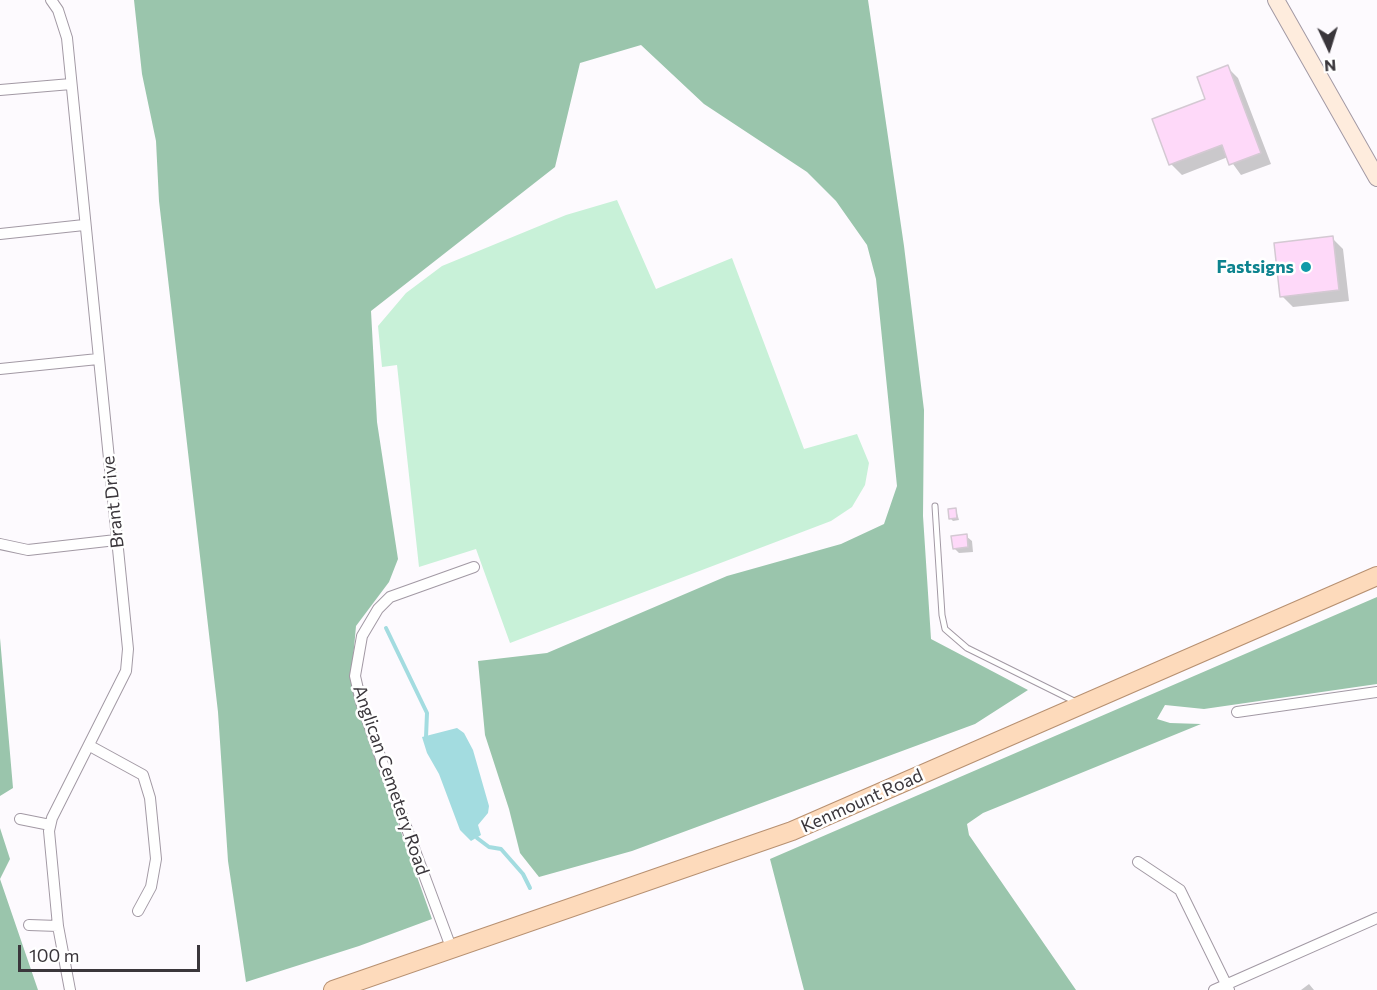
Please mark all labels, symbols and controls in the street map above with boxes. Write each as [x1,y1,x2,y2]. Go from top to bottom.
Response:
north arrow [1299,18,1359,78]
text: N [1324,57,1337,76]
place label: Fastsigns [1217,256,1294,278]
marker: Fastsigns [1299,260,1313,274]
street label: Brant Drive [97,455,129,549]
street label: Anglican Cemetery Road [348,682,434,878]
street label: Kenmount Road [798,765,926,837]
scale bar [21,933,202,971]
text: 100 m [29,944,79,966]

